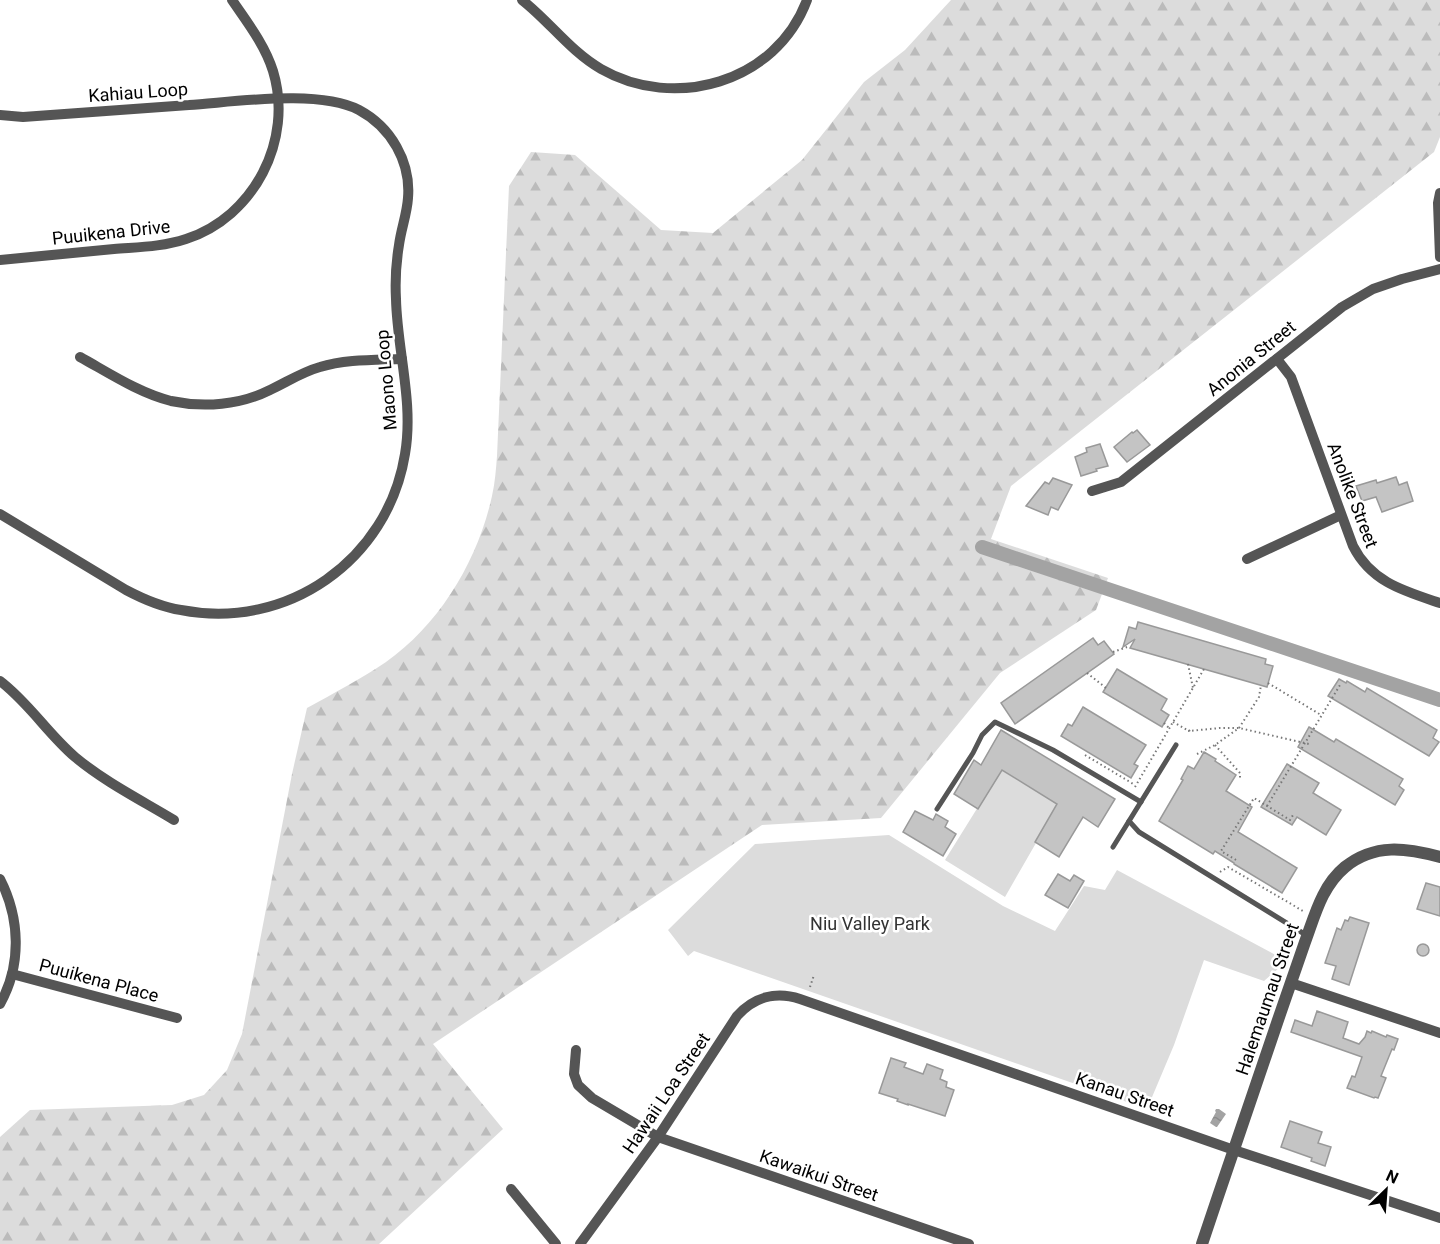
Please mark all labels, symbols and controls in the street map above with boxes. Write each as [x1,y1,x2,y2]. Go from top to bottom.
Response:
street label: Kahiau Loop [87,78,189,106]
street label: Puuikena Drive [51,215,171,249]
street label: Anonia Street [1202,316,1300,400]
street label: Maono Loop [371,329,401,431]
street label: Anolike Street [1323,439,1383,551]
park label: Niu Valley Park [810,913,931,934]
street label: Halemaumau Street [1231,920,1303,1078]
street label: Puuikena Place [37,954,161,1006]
street label: Hawaii Loa Street [618,1029,714,1157]
street label: Kanau Street [1073,1067,1177,1121]
street label: Kawaikui Street [757,1145,881,1205]
north arrow [1356,1160,1416,1220]
text: N [1383,1166,1401,1188]

